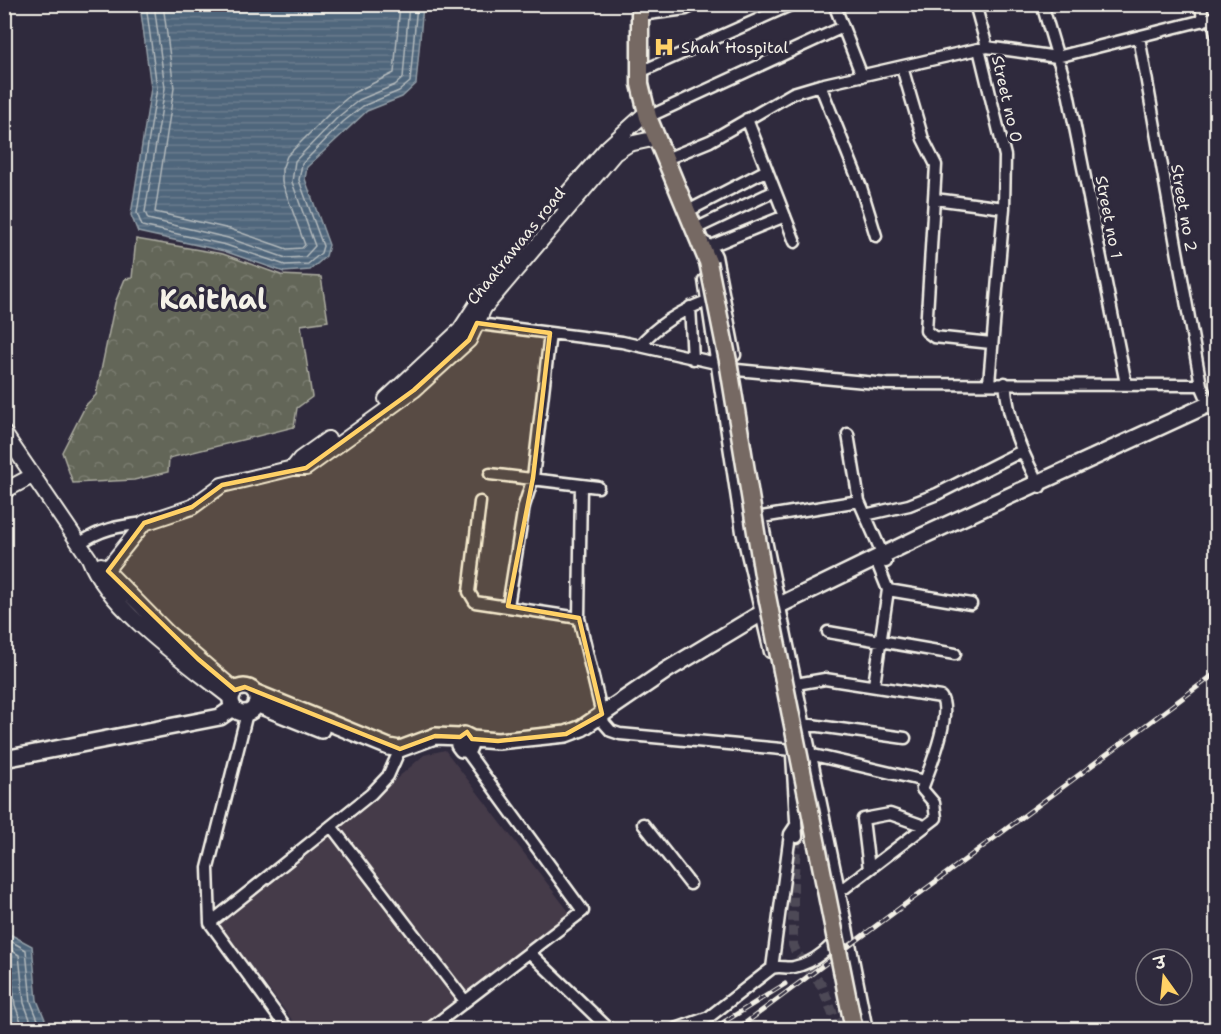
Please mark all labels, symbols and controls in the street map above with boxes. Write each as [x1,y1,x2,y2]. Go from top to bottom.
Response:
hospital icon: Shah Hospital [652,35,676,59]
place label: Shah Hospital [681,37,788,58]
street label: Street no 0 [987,53,1027,145]
street label: Street no 2 [1166,163,1202,253]
street label: Street no 1 [1091,174,1127,260]
street label: Chaatrawaas road [462,183,570,309]
district label: Kaithal [159,280,267,318]
north arrow [1134,947,1194,1007]
text: उ [1150,951,1169,975]

